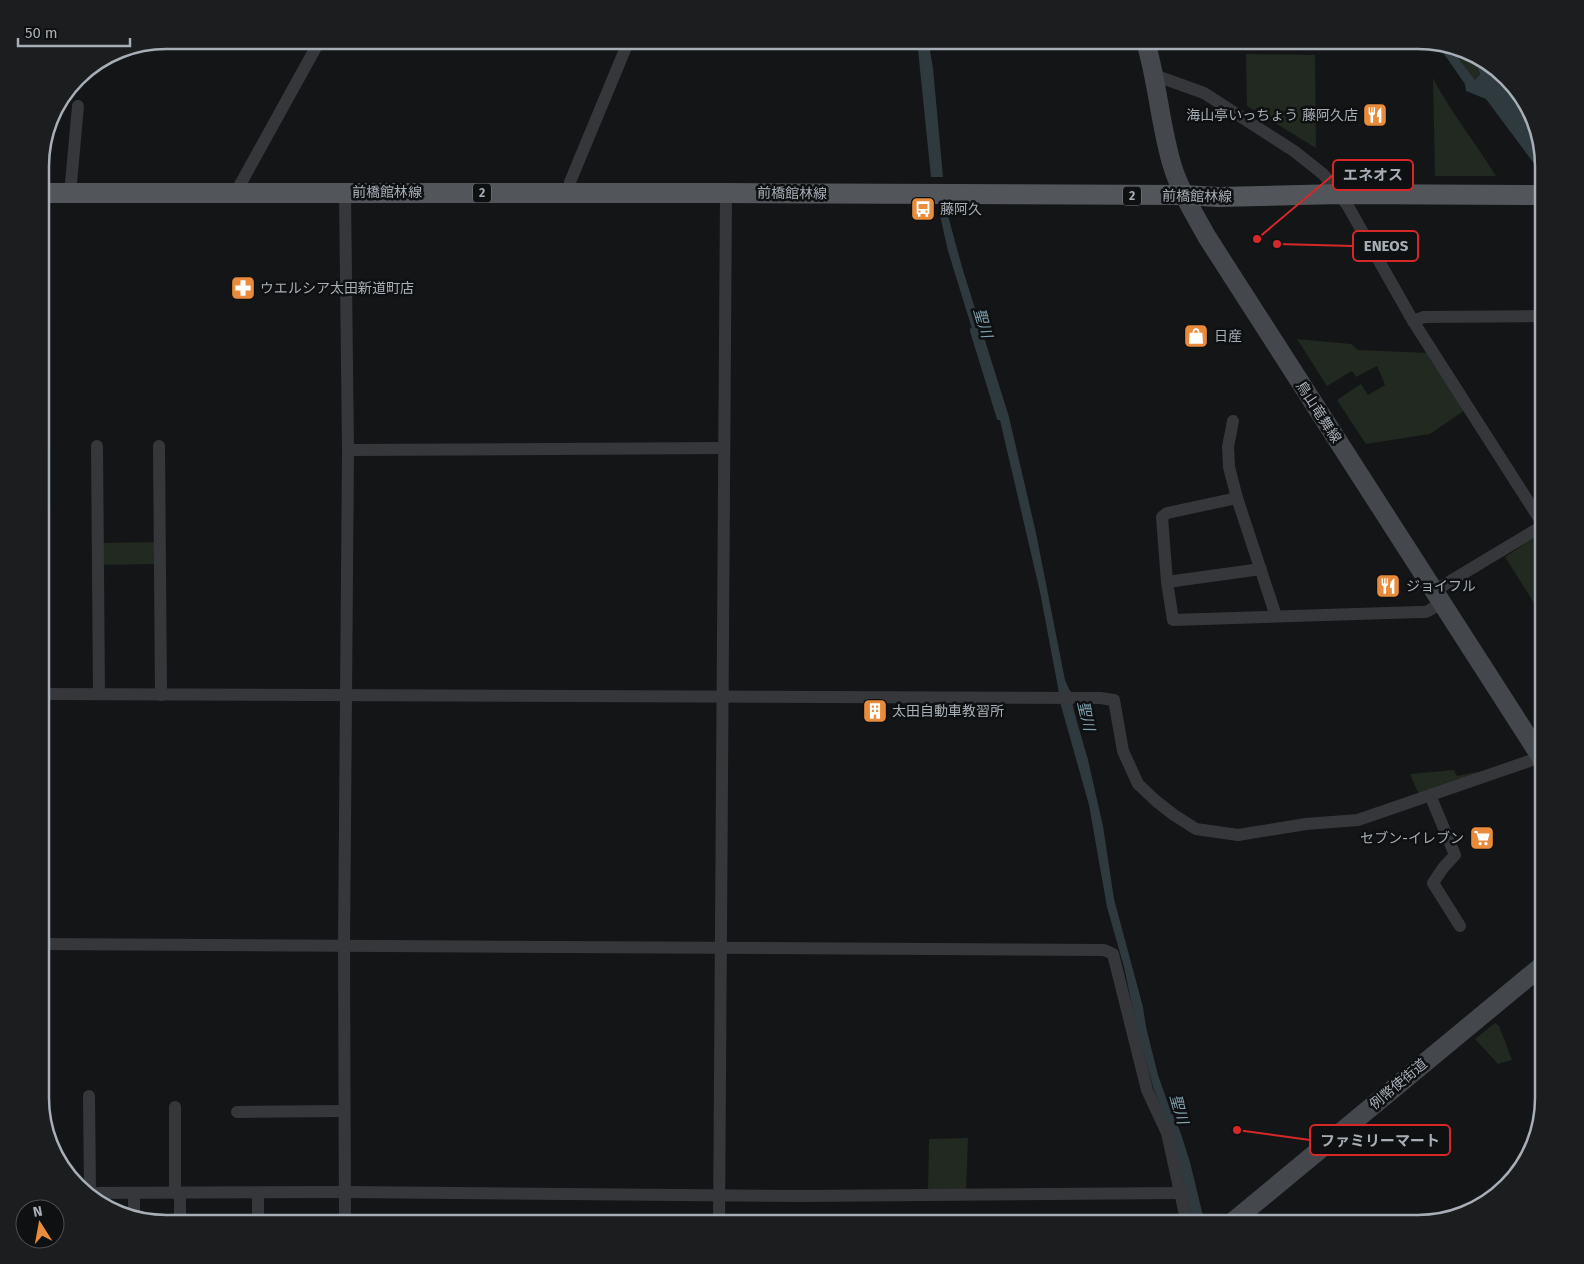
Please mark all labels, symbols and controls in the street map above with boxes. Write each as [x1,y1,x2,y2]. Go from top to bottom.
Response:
scale bar [18,15,130,47]
text: 50 m [25,24,58,42]
restaurant icon: 海山亭いっちょう 藤阿久店 [1362,102,1388,128]
place label: 海山亭いっちょう 藤阿久店 [1186,107,1358,124]
callout: エネオス [1333,160,1413,190]
text: エネオス [1343,166,1403,184]
street label: 前橋館林線 [352,184,422,201]
road number: 2 [473,184,491,202]
street label: 前橋館林線 [757,184,827,203]
road number: 2 [1123,187,1141,206]
street label: 前橋館林線 [1162,187,1232,206]
bus stop icon: 藤阿久 [910,196,936,222]
place label: 藤阿久 [940,201,982,218]
callout: ENEOS [1353,231,1418,261]
text: ENEOS [1364,237,1409,255]
pharmacy icon: ウエルシア太田新道町店 [230,275,256,301]
place label: ウエルシア太田新道町店 [260,280,414,297]
water label: 聖川 [970,306,997,342]
shop icon: 日産 [1183,323,1209,349]
place label: 日産 [1214,328,1242,345]
street label: 鳥山竜舞線 [1292,378,1345,446]
restaurant icon: ジョイフル [1375,573,1401,599]
place label: ジョイフル [1406,578,1476,595]
building icon: 太田自動車教習所 [862,698,888,724]
water label: 聖川 [1074,699,1099,735]
place label: 太田自動車教習所 [892,703,1004,720]
supermarket icon: セブン-イレブン [1469,825,1495,851]
place label: セブン-イレブン [1360,830,1464,847]
street label: 例幣使街道 [1366,1055,1431,1113]
water label: 聖川 [1166,1092,1192,1128]
callout: ファミリーマート [1310,1125,1450,1155]
text: ファミリーマート [1320,1132,1440,1150]
north arrow [15,1199,65,1249]
text: N [31,1202,44,1221]

